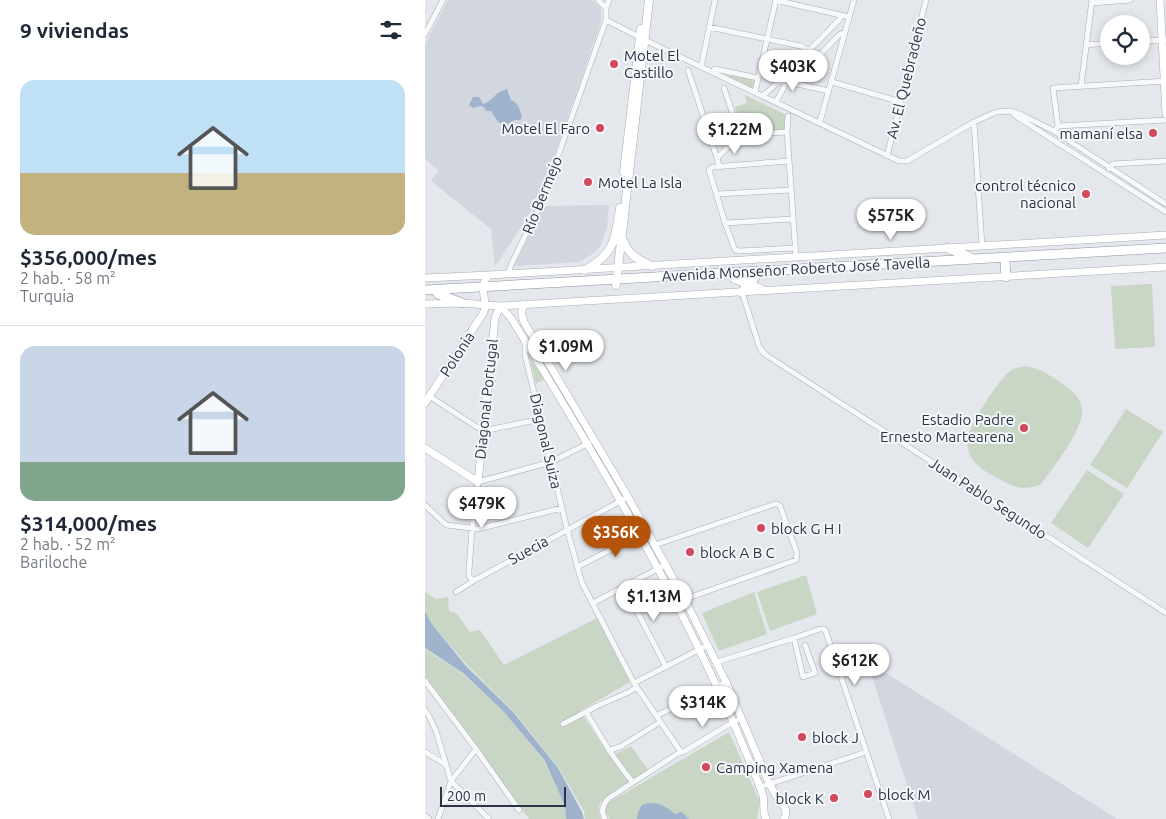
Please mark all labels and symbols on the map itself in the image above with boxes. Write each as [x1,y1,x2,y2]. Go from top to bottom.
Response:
street label: Av. El Quebradeño [883,16,929,140]
place label: Motel El Castillo [624,47,680,81]
pin: $403K [758,49,828,92]
marker: Motel El Castillo [608,58,620,70]
pin: $1.22M [694,112,776,155]
place label: Motel El Faro [501,120,590,137]
marker: Motel El Faro [594,122,606,134]
place label: mamaní elsa [1060,125,1143,142]
marker: mamaní elsa [1147,127,1159,139]
street label: Río Bermejo [519,154,565,236]
place label: Motel La Isla [598,174,682,191]
marker: Motel La Isla [582,176,594,188]
place label: control técnico nacional [975,177,1076,211]
marker: control técnico nacional [1080,188,1092,200]
pin: $575K [856,198,926,241]
street label: Avenida Monseñor Roberto José Tavella [661,253,931,285]
street label: Polonia [436,328,478,380]
pin: $1.09M [525,330,607,372]
street label: Diagonal Portugal [471,338,501,460]
street label: Diagonal Suiza [527,392,565,490]
place label: Estadio Padre Ernesto Martearena [880,411,1014,445]
marker: Estadio Padre Ernesto Martearena [1018,422,1030,434]
street label: Juan Pablo Segundo [926,454,1050,542]
pin: $479K [447,486,517,529]
pin: $356K [581,516,651,558]
place label: block G H I [771,520,842,537]
marker: block G H I [755,522,767,534]
street label: Suecia [505,532,551,568]
place label: block A B C [700,544,775,561]
marker: block A B C [684,546,696,558]
pin: $1.13M [613,580,695,622]
pin: $612K [820,644,890,686]
pin: $314K [668,686,738,728]
place label: block J [812,729,859,746]
marker: block J [796,731,808,743]
place label: Camping Xamena [716,759,833,776]
marker: Camping Xamena [700,761,712,773]
scale bar [440,784,566,807]
place label: block M [878,786,931,803]
marker: block M [862,788,874,800]
place label: block K [775,790,824,807]
marker: block K [828,792,840,804]

